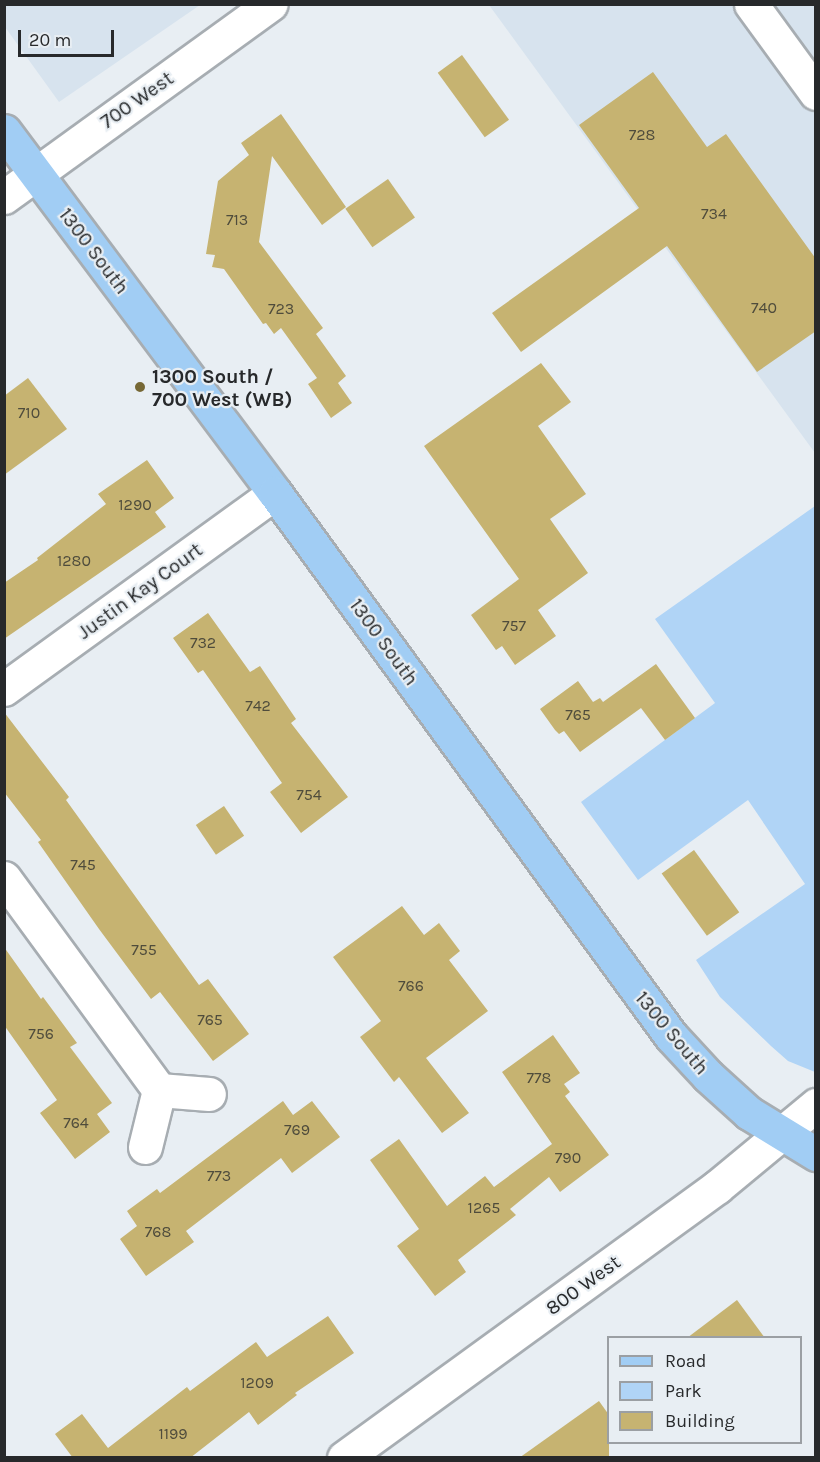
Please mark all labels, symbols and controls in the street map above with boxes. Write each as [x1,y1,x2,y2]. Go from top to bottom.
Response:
scale bar [21,18,117,56]
text: 20 m [29,29,71,51]
street label: 700 West [96,66,178,134]
house number: 728 [629,125,655,145]
street label: 1300 South [54,203,134,299]
house number: 734 [701,204,727,224]
house number: 713 [226,210,248,230]
house number: 740 [751,298,777,318]
house number: 723 [268,299,294,319]
place label: 1300 South / 700 West (WB) [152,364,292,411]
marker: 1300 South / 700 West (WB) [133,380,147,394]
house number: 710 [18,403,40,423]
house number: 1290 [118,495,152,515]
street label: Justin Kay Court [73,538,207,644]
house number: 1280 [57,551,91,571]
street label: 1300 South [344,594,424,690]
house number: 757 [502,616,526,636]
house number: 732 [190,633,216,653]
house number: 742 [245,696,271,716]
house number: 765 [565,705,591,725]
house number: 754 [296,785,322,805]
house number: 745 [70,855,96,875]
house number: 755 [131,940,157,960]
house number: 766 [398,976,424,996]
street label: 1300 South [630,986,714,1080]
house number: 765 [197,1010,223,1030]
house number: 756 [28,1024,54,1044]
house number: 778 [527,1068,551,1088]
house number: 764 [63,1113,89,1133]
house number: 769 [284,1120,310,1140]
house number: 790 [555,1148,581,1168]
house number: 773 [207,1166,231,1186]
house number: 1265 [468,1198,500,1218]
house number: 768 [145,1222,171,1242]
street label: 800 West [541,1250,625,1320]
legend [607,1336,802,1444]
text: Road [665,1350,706,1372]
house number: 1209 [240,1373,274,1393]
text: Park [665,1380,702,1402]
text: Building [665,1410,735,1432]
house number: 1199 [158,1424,188,1444]

